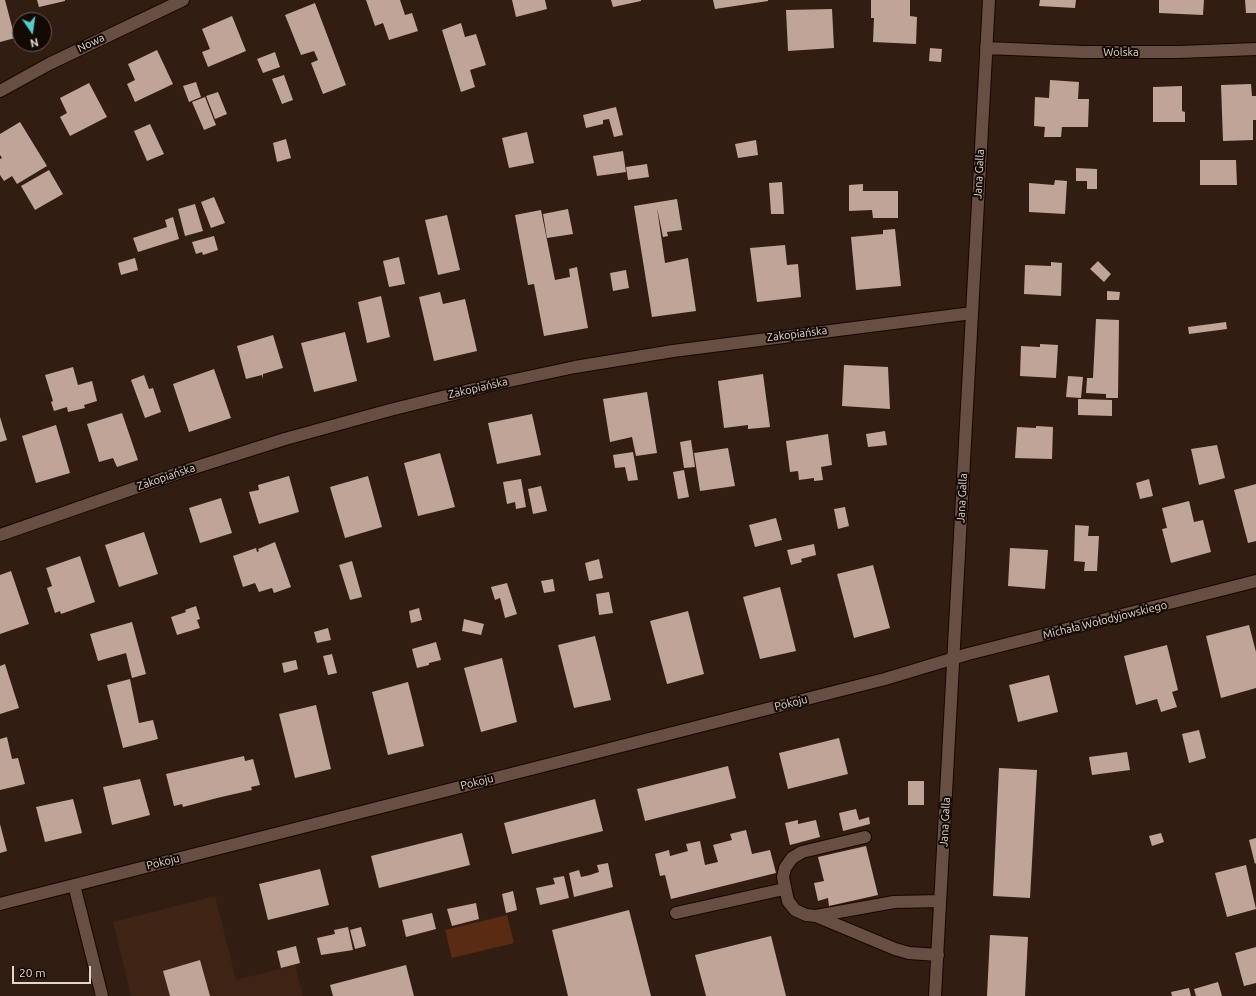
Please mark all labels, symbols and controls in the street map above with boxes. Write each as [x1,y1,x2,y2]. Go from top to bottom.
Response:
north arrow [12,12,52,52]
street label: Nowa [75,31,107,55]
text: N [29,36,40,49]
street label: Wolska [1103,45,1139,59]
street label: Jana Galla [971,149,987,199]
street label: Zakopiańska [766,324,828,344]
street label: Zakopiańska [447,375,509,401]
street label: Zakopiańska [135,461,197,493]
street label: Jana Galla [954,473,970,523]
street label: Michała Wołodyjowskiego [1042,598,1168,642]
street label: Pokoju [773,693,809,713]
street label: Pokoju [459,772,495,792]
street label: Jana Galla [937,797,953,847]
street label: Pokoju [145,852,181,872]
scale bar [14,958,93,984]
text: 20 m [19,966,46,979]

